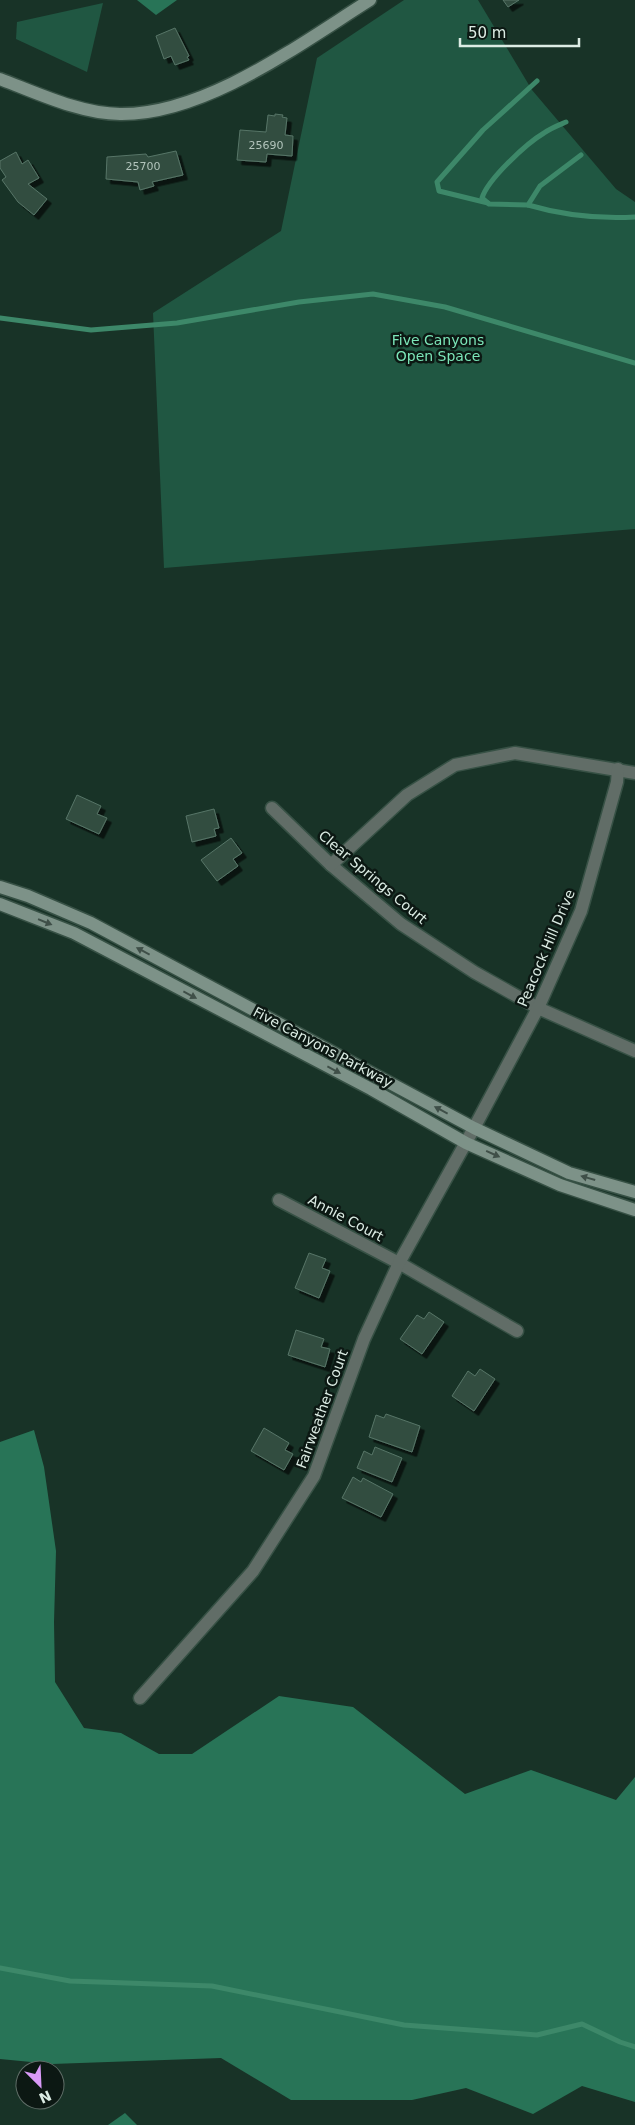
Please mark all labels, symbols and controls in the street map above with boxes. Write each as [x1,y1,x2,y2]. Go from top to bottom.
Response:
scale bar [460,15,579,47]
text: 50 m [468,24,506,42]
house number: 25690 [249,139,284,152]
house number: 25700 [126,160,161,173]
park label: Five Canyons Open Space [392,332,484,364]
street label: Clear Springs Court [316,827,431,927]
street label: Peacock Hill Drive [514,887,578,1009]
one-way arrow [38,918,53,926]
one-way arrow [136,947,151,955]
one-way arrow [183,991,198,999]
street label: Five Canyons Parkway [251,1003,395,1091]
one-way arrow [327,1066,342,1074]
one-way arrow [434,1106,448,1114]
one-way arrow [486,1151,500,1159]
one-way arrow [581,1174,596,1182]
street label: Annie Court [306,1192,387,1245]
street label: Fairweather Court [293,1347,351,1471]
north arrow [15,2060,65,2110]
text: N [37,2087,54,2107]

